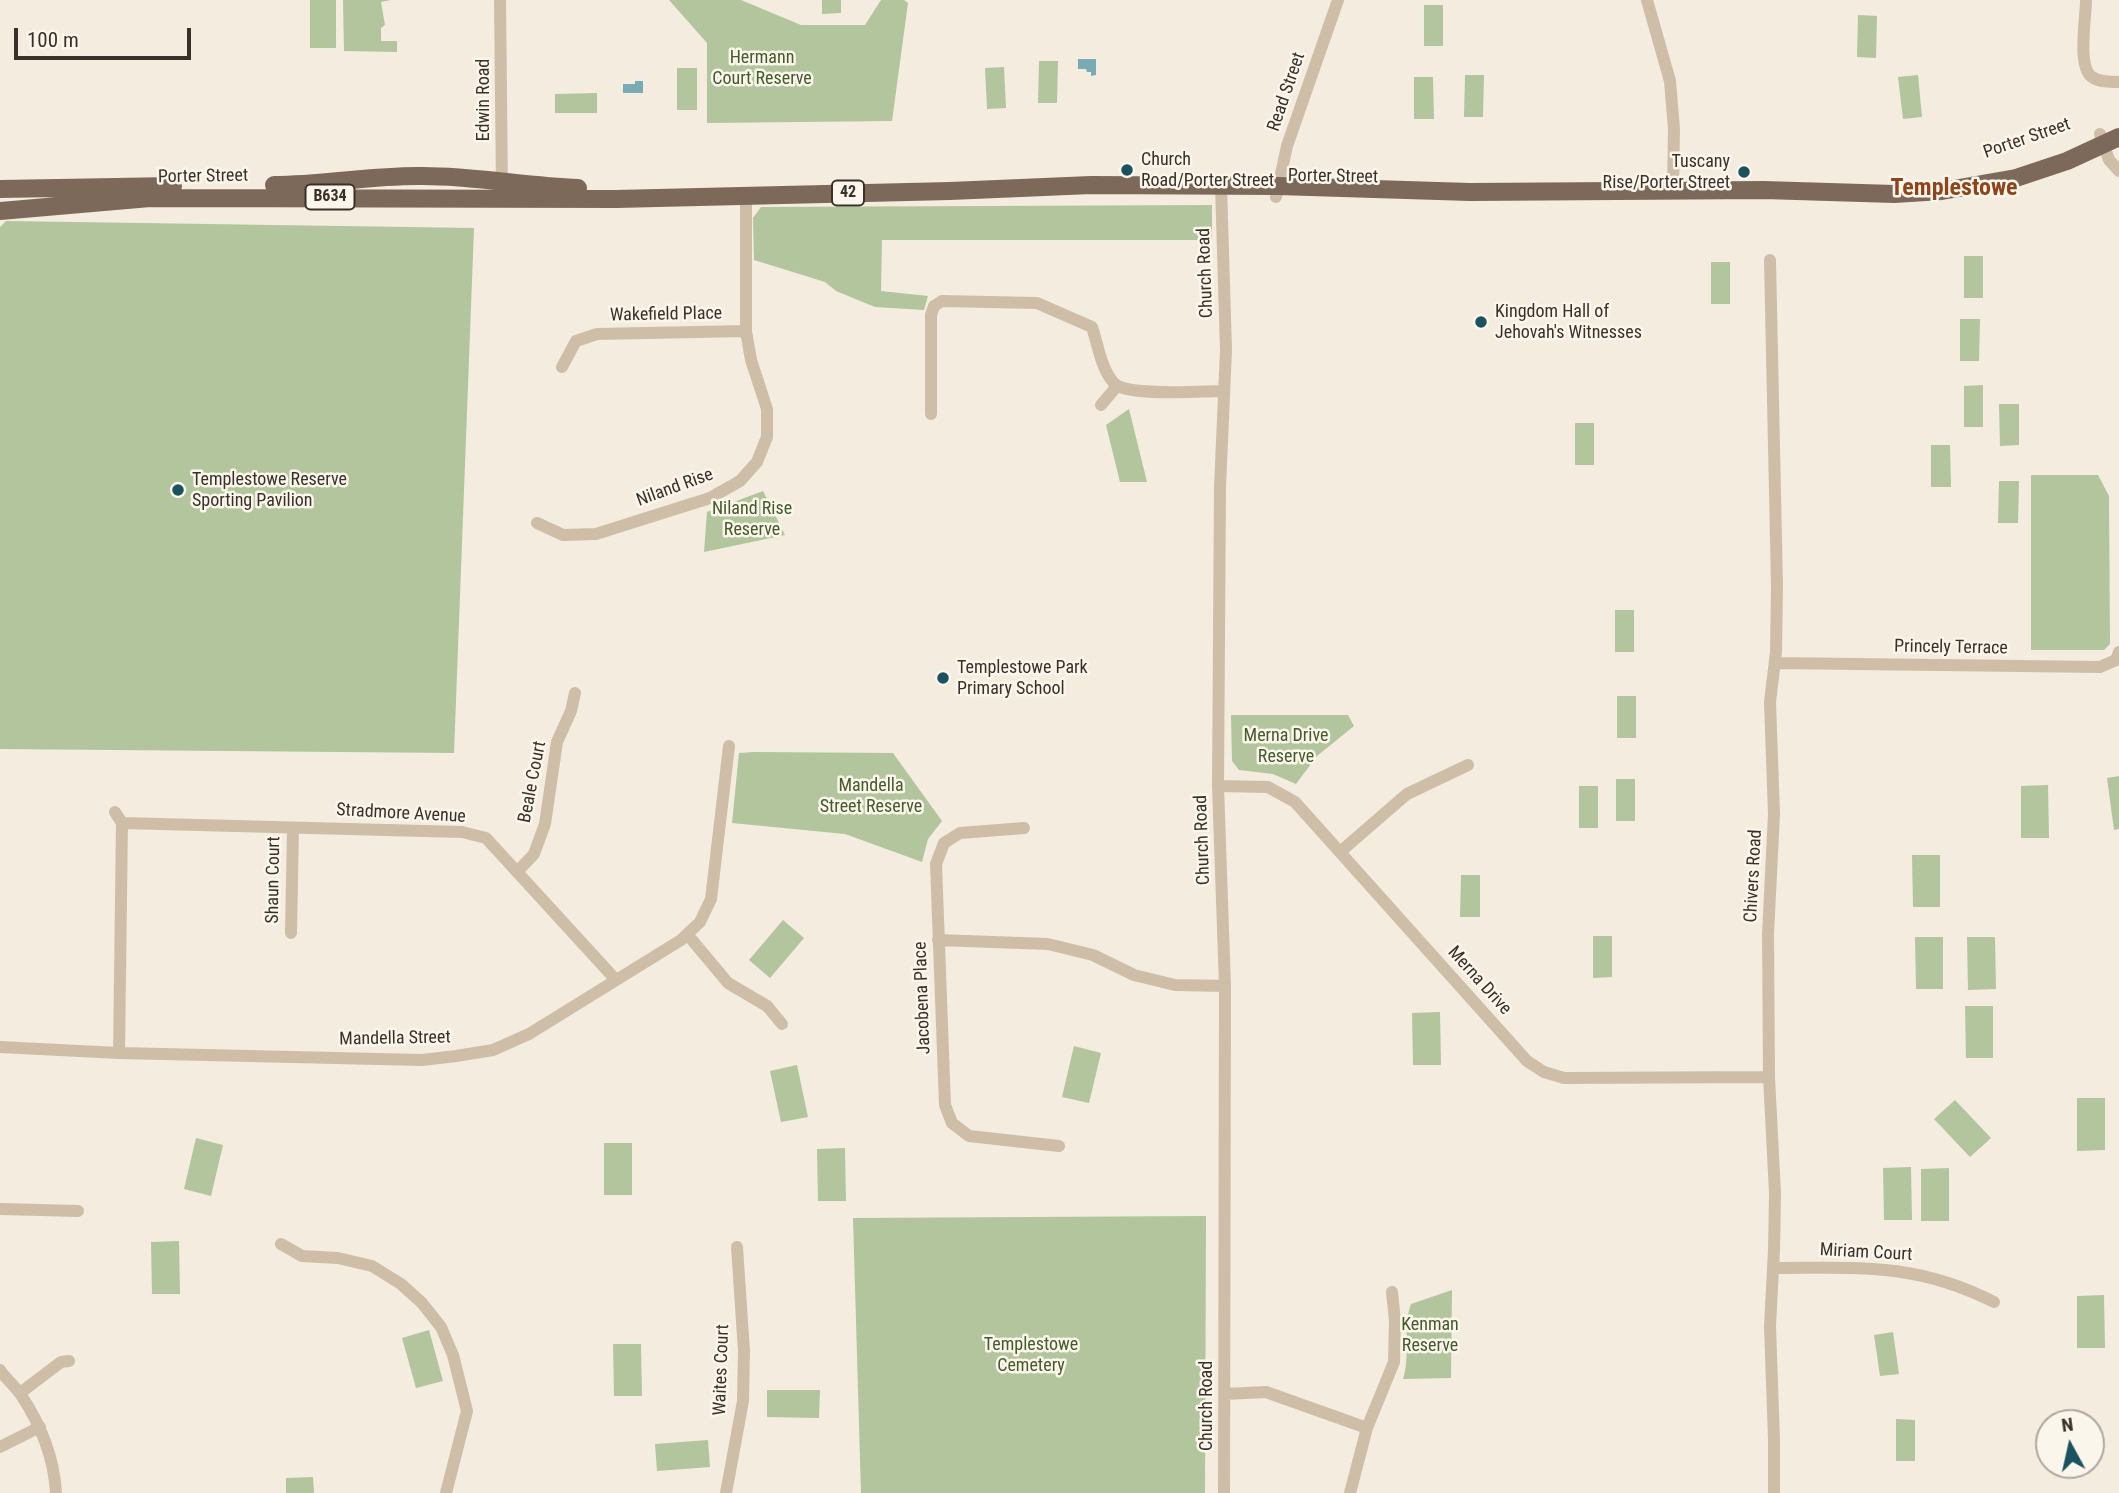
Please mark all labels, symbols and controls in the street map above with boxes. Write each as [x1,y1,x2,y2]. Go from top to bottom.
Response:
scale bar [18,14,194,58]
text: 100 m [27,28,79,52]
park label: Hermann Court Reserve [712,47,812,90]
street label: Read Street [1263,50,1311,134]
street label: Edwin Road [473,59,495,141]
street label: Porter Street [1981,114,2073,164]
place label: Church Road/Porter Street [1141,149,1274,192]
place label: Tuscany Rise/Porter Street [1603,151,1730,194]
marker: Church Road/Porter Street [1119,162,1135,178]
marker: Tuscany Rise/Porter Street [1736,164,1752,180]
street label: Porter Street [158,165,248,189]
street label: Porter Street [1288,165,1378,189]
district label: Templestowe [1890,175,2018,203]
road number: 42 [832,181,864,206]
road number: B634 [306,184,354,210]
street label: Church Road [1194,228,1218,318]
place label: Kingdom Hall of Jehovah's Witnesses [1495,301,1642,344]
street label: Wakefield Place [610,303,722,327]
marker: Kingdom Hall of Jehovah's Witnesses [1473,314,1489,330]
street label: Niland Rise [634,464,716,512]
place label: Templestowe Reserve Sporting Pavilion [192,469,347,512]
marker: Templestowe Reserve Sporting Pavilion [170,482,186,498]
park label: Niland Rise Reserve [712,498,792,540]
street label: Princely Terrace [1894,636,2008,660]
place label: Templestowe Park Primary School [957,657,1088,700]
marker: Templestowe Park Primary School [935,670,951,686]
park label: Merna Drive Reserve [1244,725,1328,768]
street label: Beale Court [515,739,551,825]
park label: Mandella Street Reserve [820,775,922,818]
street label: Church Road [1191,795,1215,885]
street label: Stradmore Avenue [336,800,466,828]
street label: Chivers Road [1741,829,1767,923]
street label: Shaun Court [262,836,286,924]
street label: Jacobena Place [910,941,936,1055]
street label: Merna Drive [1443,942,1515,1020]
street label: Mandella Street [339,1027,451,1051]
street label: Miriam Court [1819,1240,1913,1266]
park label: Kenman Reserve [1401,1314,1459,1356]
street label: Waites Court [710,1324,734,1416]
park label: Templestowe Cemetery [984,1334,1078,1376]
street label: Church Road [1196,1361,1218,1451]
north arrow [2035,1409,2105,1479]
text: N [2060,1412,2075,1437]

